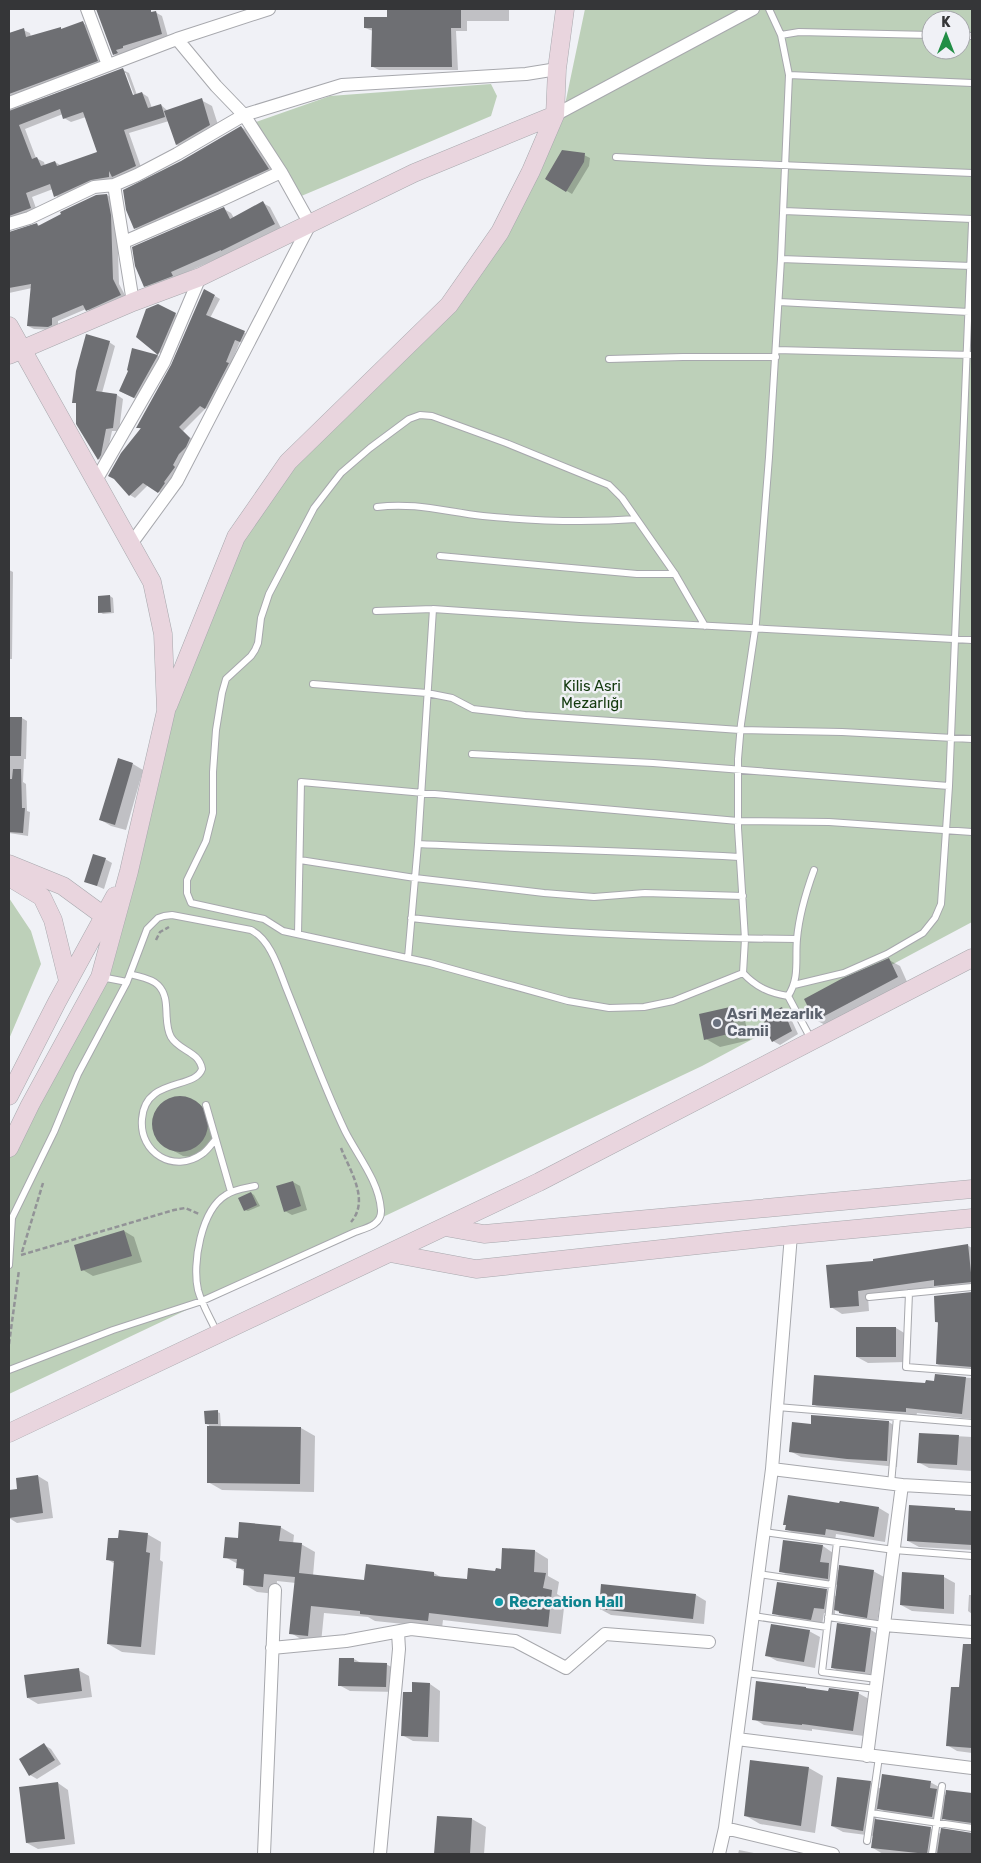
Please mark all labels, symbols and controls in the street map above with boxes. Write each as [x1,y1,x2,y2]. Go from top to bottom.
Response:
north arrow [921,10,971,60]
text: K [941,14,951,31]
park label: Kilis Asri Mezarlığı [561,677,623,712]
place label: Asri Mezarlık Camii [727,1005,823,1040]
marker: Asri Mezarlık Camii [711,1017,723,1029]
place label: Recreation Hall [509,1593,623,1611]
marker: Recreation Hall [493,1596,505,1608]

